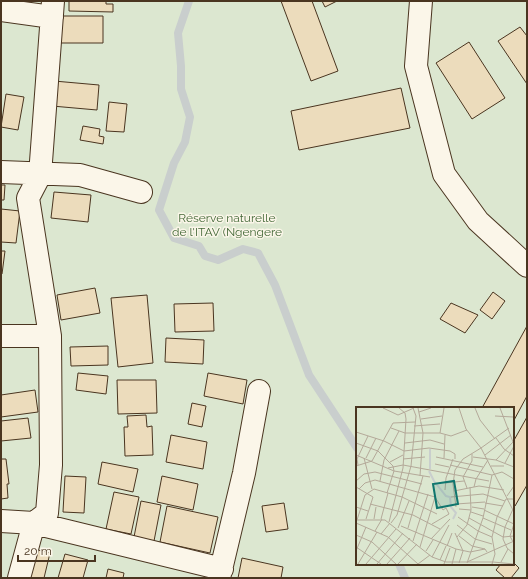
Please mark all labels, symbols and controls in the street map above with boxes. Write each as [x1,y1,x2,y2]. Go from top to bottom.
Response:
park label: Réserve naturelle de l'ITAV (Ngengere [172,211,282,239]
inset map [356,407,514,565]
scale bar [18,537,95,563]
text: 20 m [24,544,52,558]

